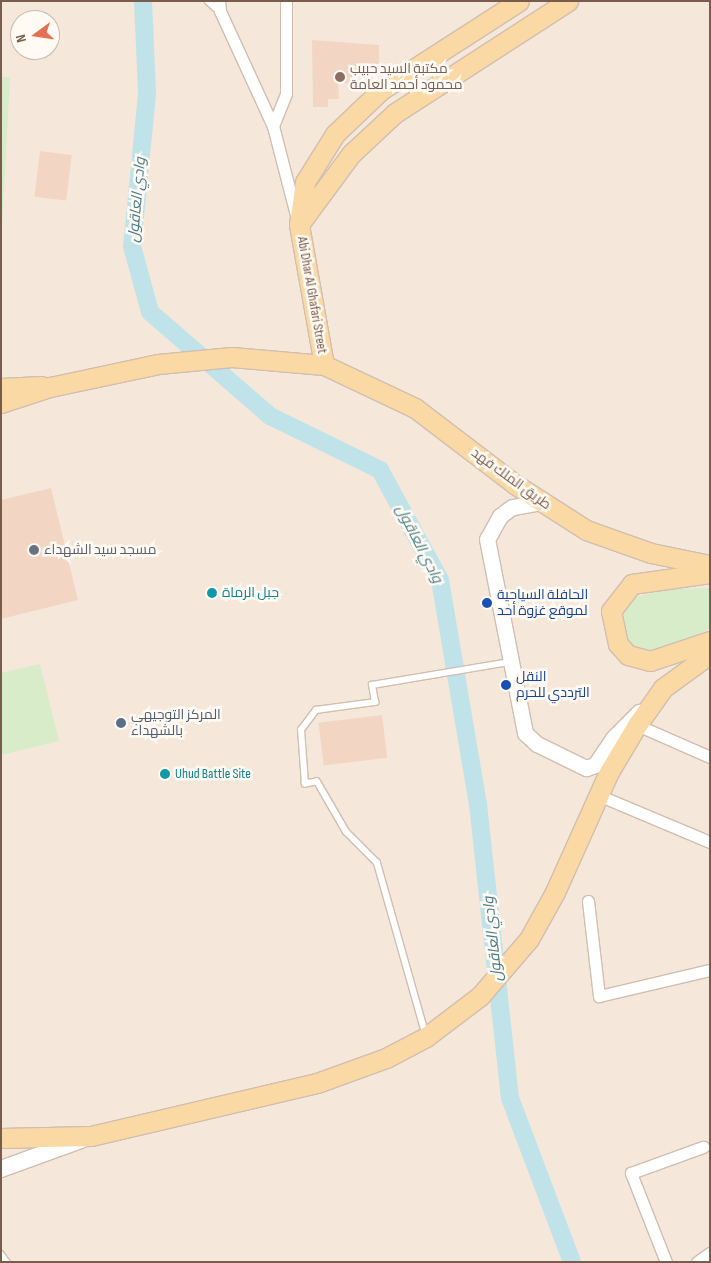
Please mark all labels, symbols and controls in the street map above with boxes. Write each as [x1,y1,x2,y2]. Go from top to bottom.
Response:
north arrow [10,10,60,60]
text: N [12,33,30,44]
place label: مكتبة السيد حبيب محمود أحمد العامة [350,61,462,94]
marker: مكتبة السيد حبيب محمود أحمد العامة [334,71,346,83]
water label: وادي العاقول [124,157,150,243]
street label: Abi Dhar Al Ghafari Street [293,235,331,355]
street label: طريق الملك فهد [468,444,554,514]
water label: وادي العاقول [392,502,446,586]
place label: مسجد سيد الشهداء [44,542,156,558]
marker: مسجد سيد الشهداء [28,544,40,556]
place label: جبل الرماة [222,585,279,601]
marker: جبل الرماة [206,587,218,599]
place label: الحافلة السياحية لموقع غزوة أحد [497,587,588,620]
marker: الحافلة السياحية لموقع غزوة أحد [481,597,493,609]
place label: النقل الترددي للحرم [516,669,590,702]
marker: النقل الترددي للحرم [500,679,512,691]
place label: المركز التوجيهي بالشهداء [131,707,221,740]
marker: المركز التوجيهي بالشهداء [115,717,127,729]
place label: Uhud Battle Site [175,766,251,782]
marker: Uhud Battle Site [159,768,171,780]
water label: وادي العاقول [480,896,506,982]

